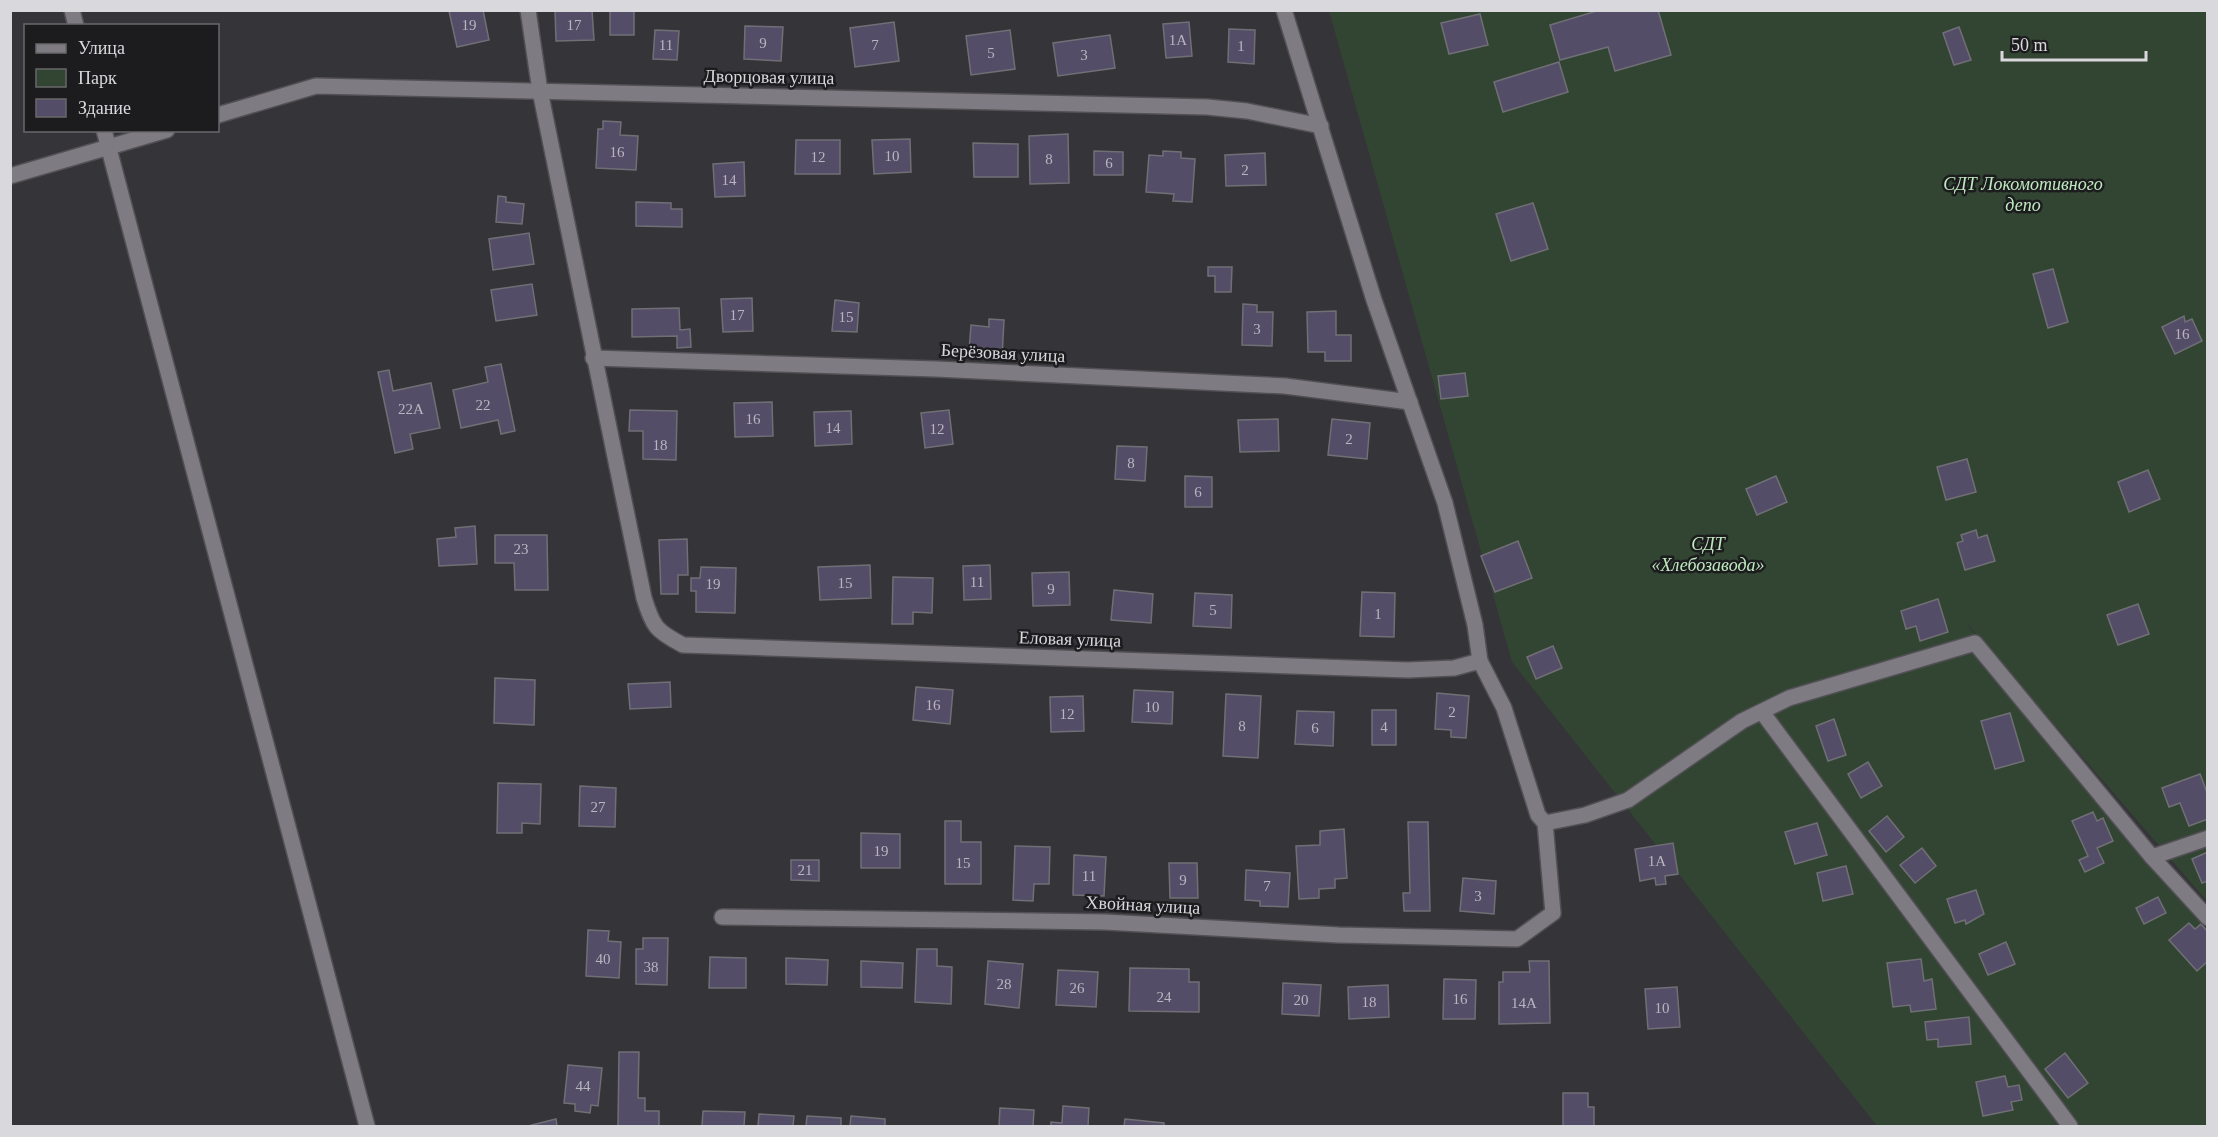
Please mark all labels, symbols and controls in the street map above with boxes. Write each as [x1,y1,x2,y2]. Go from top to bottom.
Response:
house number: 19 [462,17,477,33]
house number: 17 [567,17,582,33]
legend [24,24,219,132]
scale bar [2002,24,2146,62]
house number: 1А [1169,32,1187,48]
house number: 9 [759,35,767,51]
text: 50 m [2011,35,2048,55]
house number: 11 [659,37,673,53]
house number: 7 [871,37,879,53]
text: Улица [78,38,125,58]
house number: 1 [1237,38,1245,54]
house number: 5 [987,45,995,61]
house number: 3 [1080,47,1088,63]
street label: Дворцовая улица [703,66,835,88]
text: Парк [78,68,117,88]
text: Здание [78,98,131,118]
house number: 16 [610,144,625,160]
house number: 10 [885,148,900,164]
house number: 12 [811,149,826,165]
house number: 8 [1045,151,1053,167]
house number: 6 [1105,155,1113,171]
house number: 2 [1241,162,1249,178]
house number: 14 [722,172,737,188]
park label: СДТ Локомотивного депо [1943,174,2103,215]
house number: 17 [730,307,745,323]
house number: 15 [839,309,854,325]
house number: 3 [1253,321,1261,337]
house number: 16 [2175,326,2190,342]
street label: Берёзовая улица [940,340,1066,366]
house number: 22 [476,397,491,413]
house number: 22А [398,401,424,417]
house number: 16 [746,411,761,427]
house number: 14 [826,420,841,436]
house number: 12 [930,421,945,437]
house number: 2 [1345,431,1353,447]
house number: 18 [653,437,668,453]
house number: 8 [1127,455,1135,471]
house number: 6 [1194,484,1202,500]
park label: СДТ «Хлебозавода» [1651,534,1765,575]
house number: 23 [514,541,529,557]
house number: 11 [970,574,984,590]
house number: 15 [838,575,853,591]
house number: 19 [706,576,721,592]
house number: 9 [1047,581,1055,597]
house number: 5 [1209,602,1217,618]
house number: 1 [1374,606,1382,622]
street label: Еловая улица [1018,627,1122,651]
house number: 16 [926,697,941,713]
house number: 10 [1145,699,1160,715]
house number: 2 [1448,704,1456,720]
house number: 12 [1060,706,1075,722]
house number: 8 [1238,718,1246,734]
house number: 4 [1380,719,1388,735]
house number: 6 [1311,720,1319,736]
house number: 27 [591,799,606,815]
house number: 19 [874,843,889,859]
house number: 1А [1648,853,1666,869]
house number: 15 [956,855,971,871]
house number: 21 [798,862,813,878]
house number: 11 [1082,868,1096,884]
house number: 9 [1179,872,1187,888]
house number: 7 [1263,878,1271,894]
house number: 3 [1474,888,1482,904]
street label: Хвойная улица [1085,892,1201,918]
house number: 40 [596,951,611,967]
house number: 38 [644,959,659,975]
house number: 28 [997,976,1012,992]
house number: 26 [1070,980,1085,996]
house number: 24 [1157,989,1172,1005]
house number: 16 [1453,991,1468,1007]
house number: 20 [1294,992,1309,1008]
house number: 18 [1362,994,1377,1010]
house number: 14А [1511,995,1537,1011]
house number: 10 [1655,1000,1670,1016]
house number: 44 [576,1078,591,1094]

